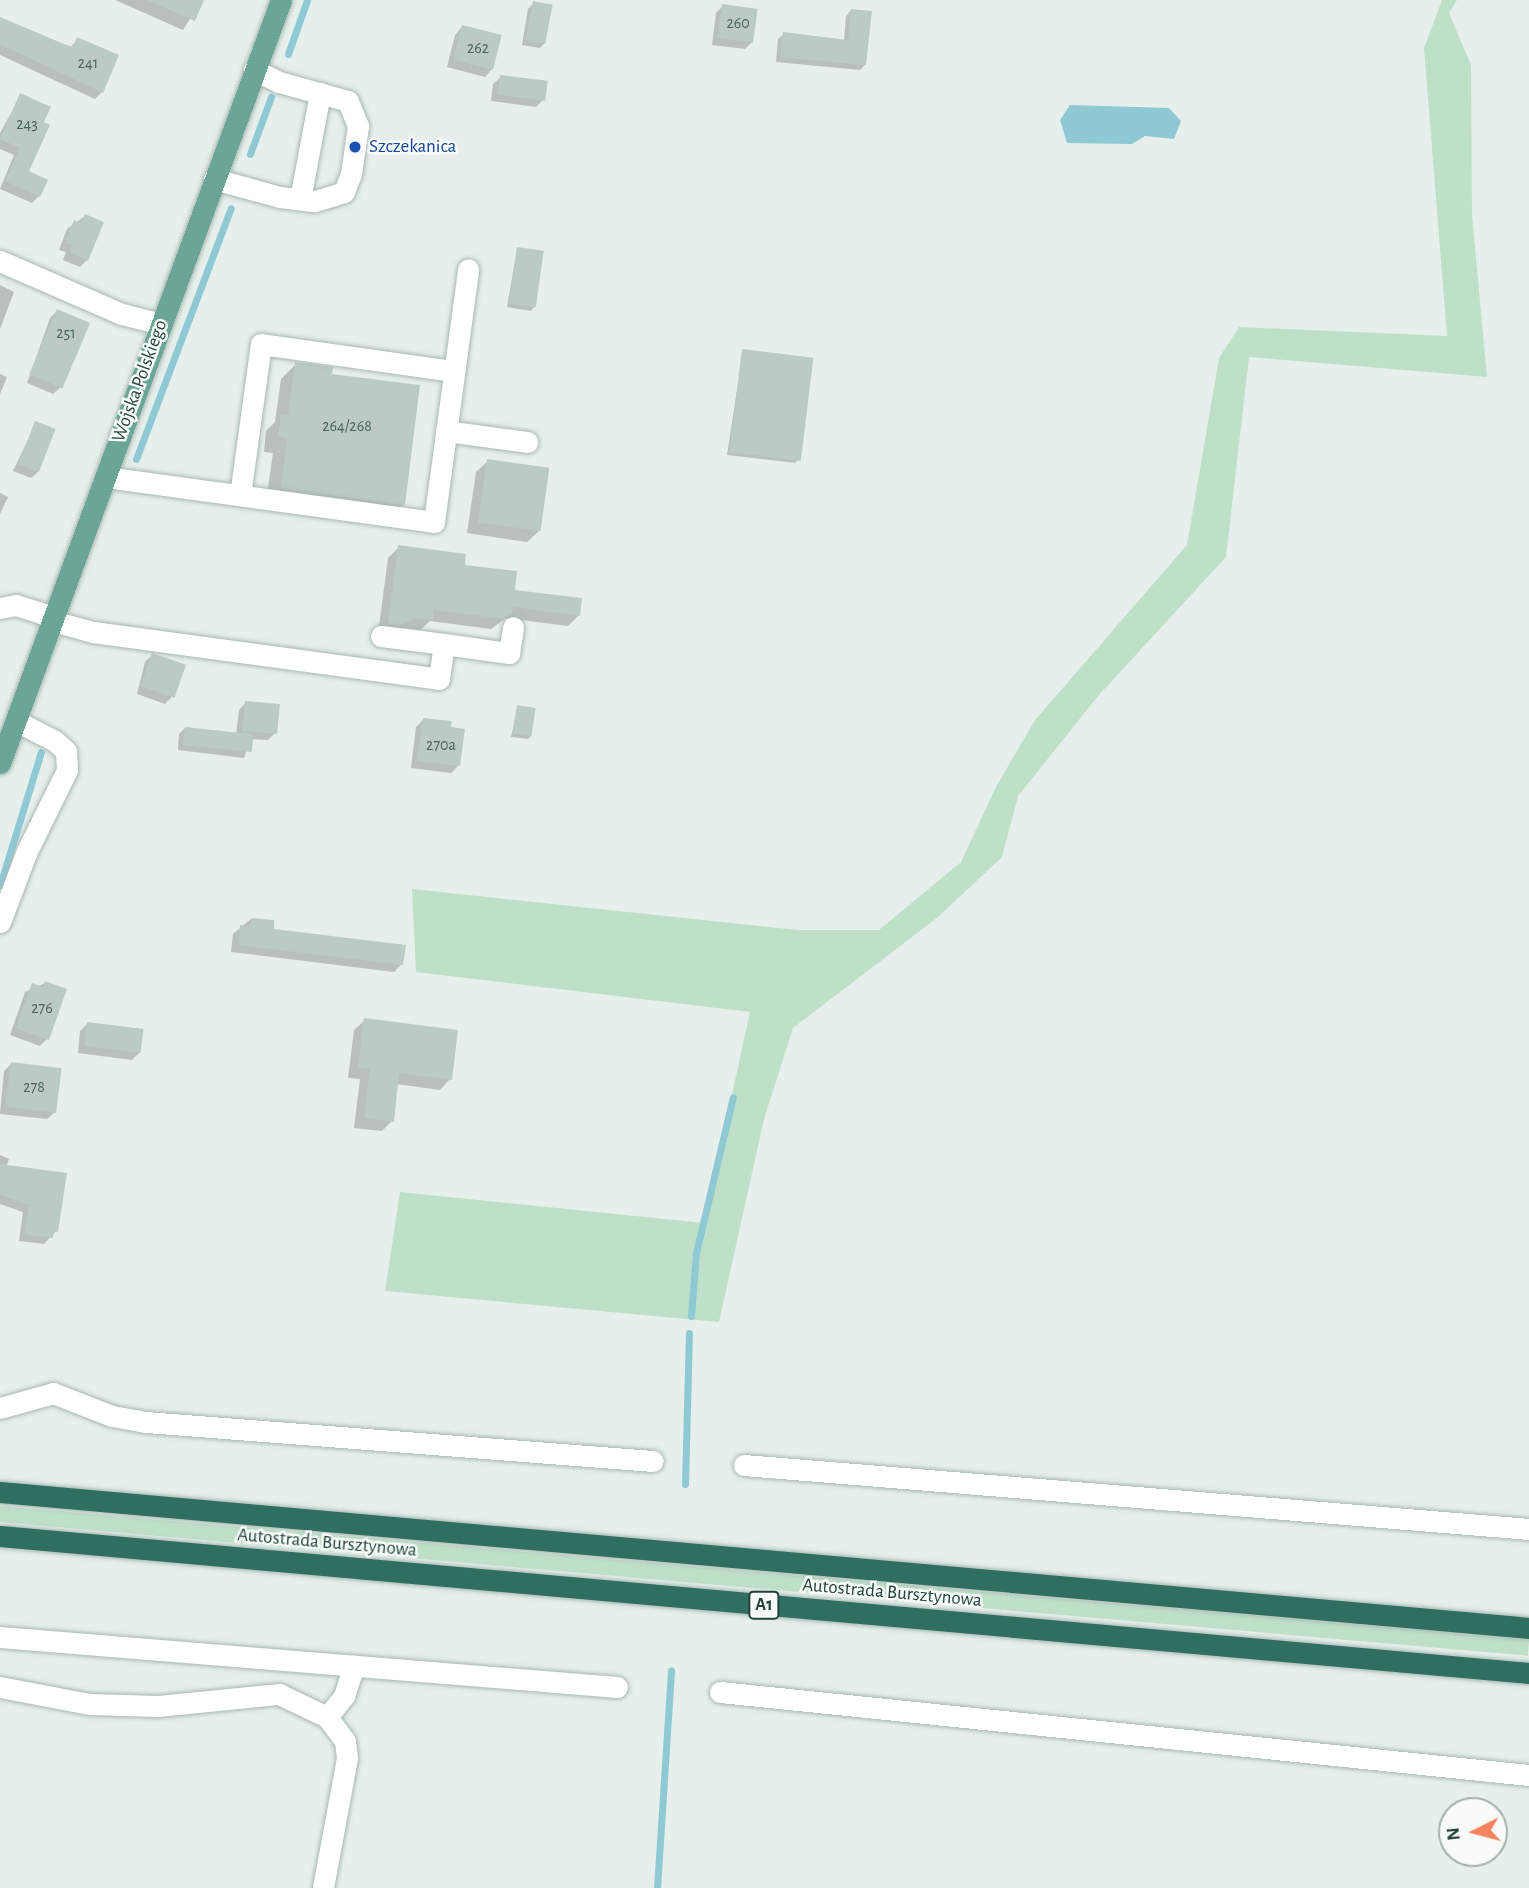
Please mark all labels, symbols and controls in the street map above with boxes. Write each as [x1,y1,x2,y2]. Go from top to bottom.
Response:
house number: 260 [726,13,750,33]
house number: 262 [467,38,489,58]
house number: 241 [78,53,98,73]
house number: 243 [16,114,38,134]
place label: Szczekanica [369,136,456,158]
marker: Szczekanica [347,139,363,155]
street label: Wojska Polskiego [107,317,173,445]
house number: 251 [56,323,76,343]
house number: 264/268 [322,416,372,436]
house number: 270a [426,735,456,755]
house number: 276 [31,998,53,1018]
house number: 278 [23,1077,45,1097]
street label: Autostrada Bursztynowa [236,1524,418,1562]
street label: Autostrada Bursztynowa [801,1574,983,1612]
road number: A1 [748,1590,780,1620]
north arrow [1438,1797,1508,1867]
text: N [1443,1826,1464,1842]

